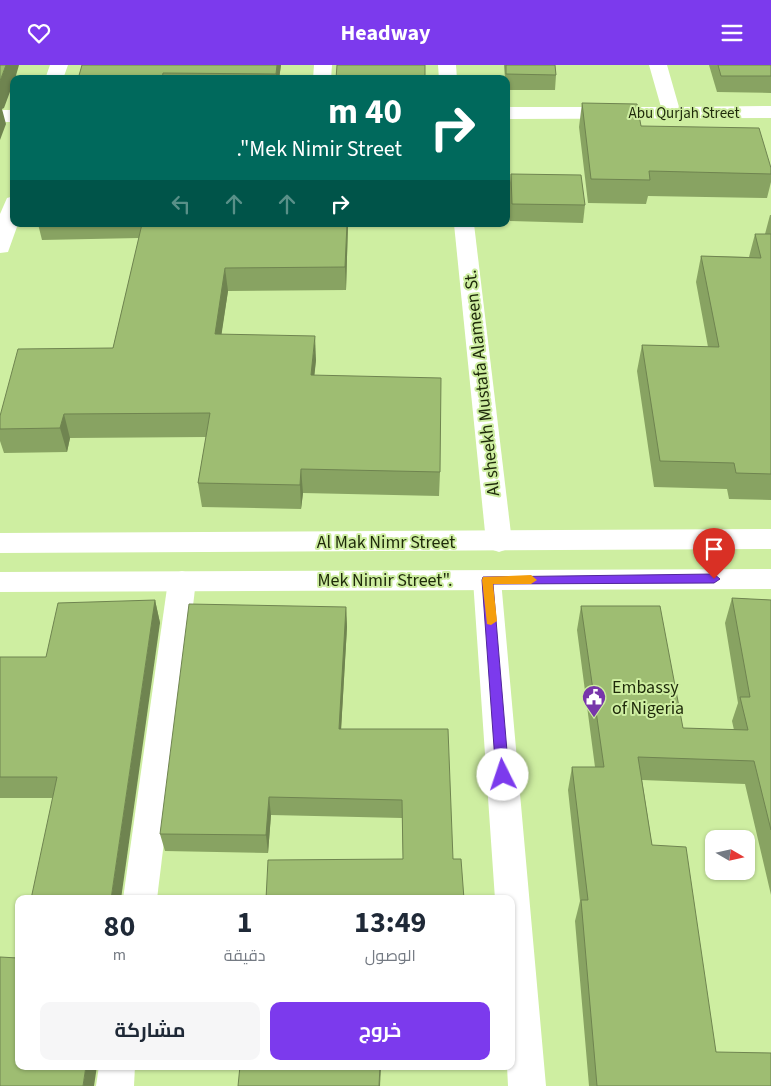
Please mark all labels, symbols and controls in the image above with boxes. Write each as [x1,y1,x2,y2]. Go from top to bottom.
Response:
text: Headway [340,17,431,49]
icon: heart [25,19,53,47]
icon: menu [718,19,746,47]
text: 40 m [328,87,402,137]
icon: right [420,95,485,160]
street label: Abu Qurjah Street [629,103,739,124]
text: Mek Nimir Street". [237,133,402,165]
icon: left [167,190,195,218]
icon: ahead [220,190,248,218]
icon: ahead [273,190,301,218]
icon: right [326,190,354,218]
street label: Al sheekh Mustafa Alameen St. [458,269,506,497]
pin [693,528,735,579]
street label: Al Mak Nimr Street [317,530,455,555]
icon: arrive [700,535,728,563]
street label: Mek Nimir Street". [318,568,452,593]
place label: Embassy of Nigeria [612,675,684,721]
public building icon: Embassy of Nigeria [581,684,607,718]
position arrow [476,748,528,800]
north arrow [705,830,755,880]
map controls [705,830,755,880]
text: 1 [237,901,253,944]
text: 13:49 [354,901,426,944]
text: 80 [104,905,135,948]
text: m [113,944,126,966]
text: دقيقة [224,945,265,967]
text: الوصول [365,945,416,967]
button: مشاركة [40,1002,260,1060]
button: خروج [270,1002,490,1060]

